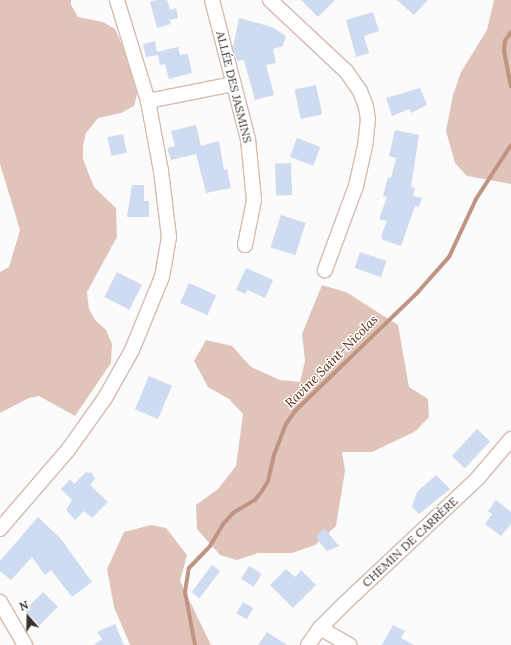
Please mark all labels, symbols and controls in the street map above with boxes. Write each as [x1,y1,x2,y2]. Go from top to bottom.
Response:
street label: ALLÉE DES JASMINS [213,29,255,145]
water label: Ravine Saint-Nicolas [282,312,382,412]
street label: CHEMIN DE CARRÈRE [359,494,461,590]
north arrow [8,597,48,637]
text: N [17,598,30,614]

